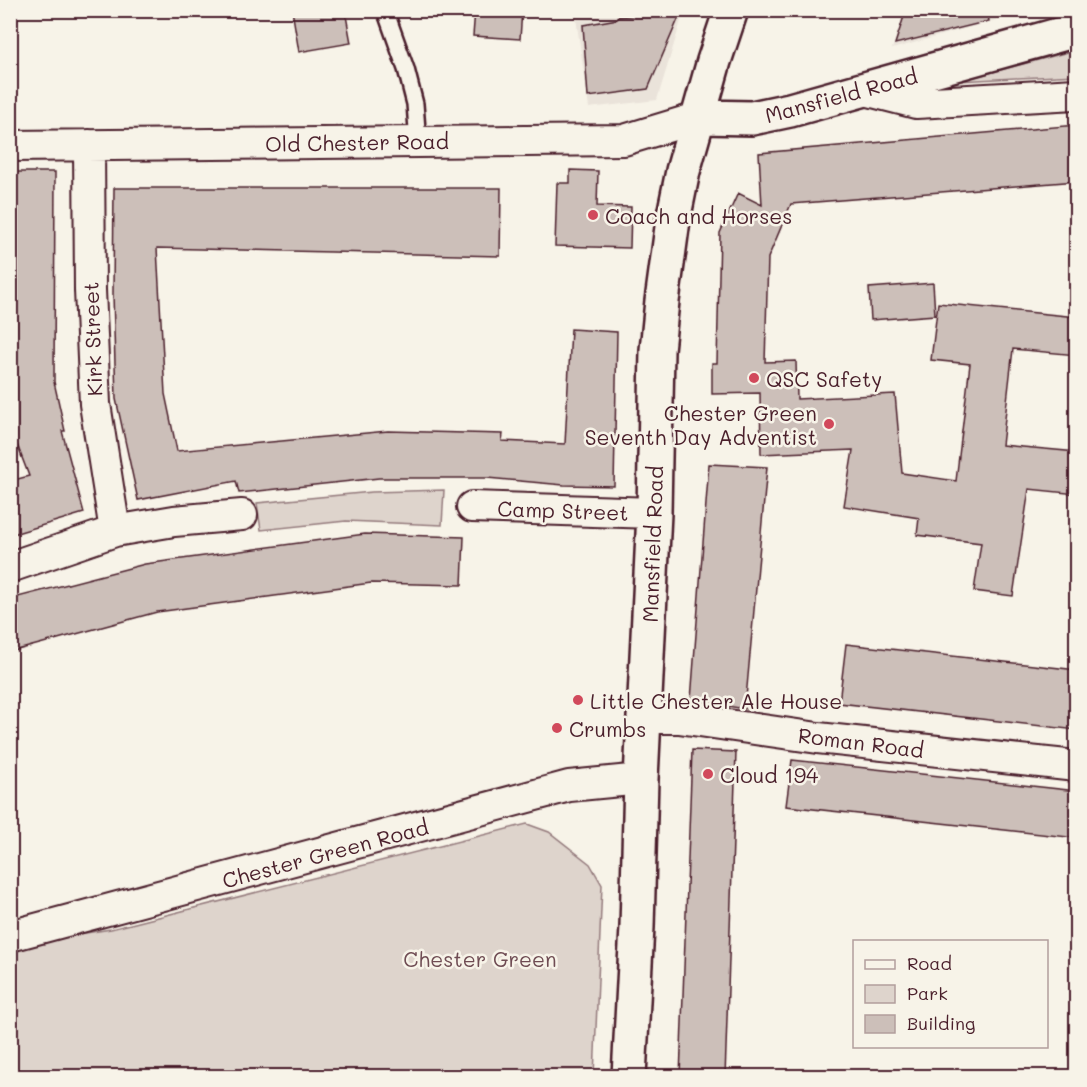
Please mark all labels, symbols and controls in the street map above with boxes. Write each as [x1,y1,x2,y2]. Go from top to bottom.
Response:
street label: Mansfield Road [762,62,920,128]
street label: Old Chester Road [265,127,449,157]
place label: Coach and Horses [605,202,793,229]
marker: Coach and Horses [586,208,600,222]
street label: Kirk Street [77,281,107,397]
place label: QSC Safety [766,365,882,392]
marker: QSC Safety [747,371,761,385]
place label: Chester Green Seventh Day Adventist [585,399,817,450]
marker: Chester Green Seventh Day Adventist [822,417,836,431]
street label: Mansfield Road [636,465,668,623]
street label: Camp Street [497,494,629,526]
place label: Little Chester Ale House [590,687,842,714]
marker: Little Chester Ale House [571,693,585,707]
place label: Crumbs [569,715,646,742]
marker: Crumbs [550,721,564,735]
street label: Roman Road [797,721,925,763]
place label: Cloud 194 [720,761,819,788]
marker: Cloud 194 [701,767,715,781]
street label: Chester Green Road [219,812,431,894]
legend [853,940,1048,1048]
park label: Chester Green [403,945,557,972]
text: Road [907,951,952,975]
text: Park [907,981,948,1005]
text: Building [907,1011,975,1035]

